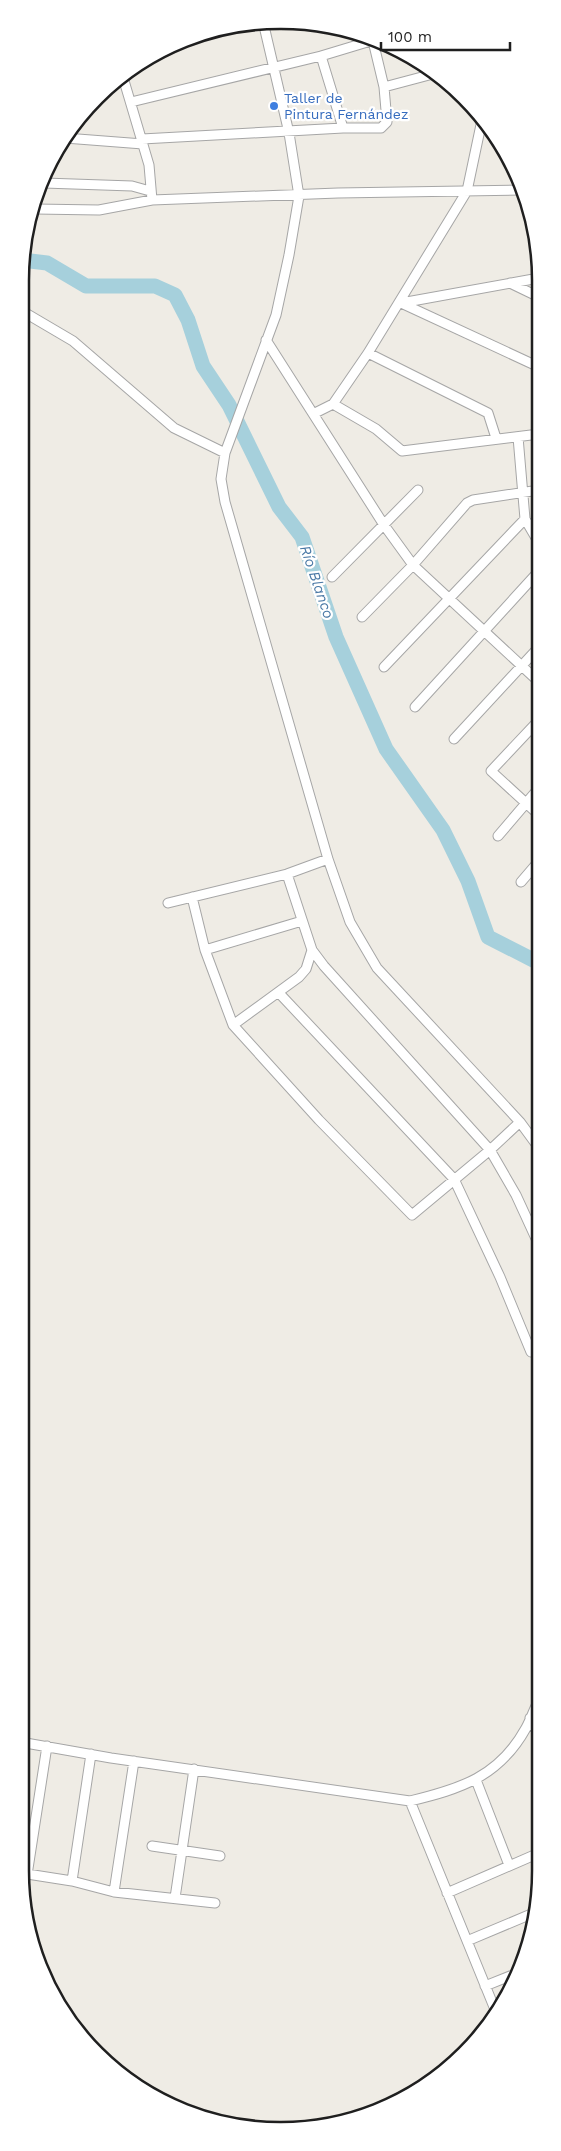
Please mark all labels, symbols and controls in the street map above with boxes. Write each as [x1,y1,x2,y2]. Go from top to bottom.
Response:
scale bar [381,20,510,52]
text: 100 m [388,28,432,46]
place label: Taller de Pintura Fernández [284,90,408,122]
marker: Taller de Pintura Fernández [268,100,280,112]
water label: Río Blanco [296,543,338,621]

